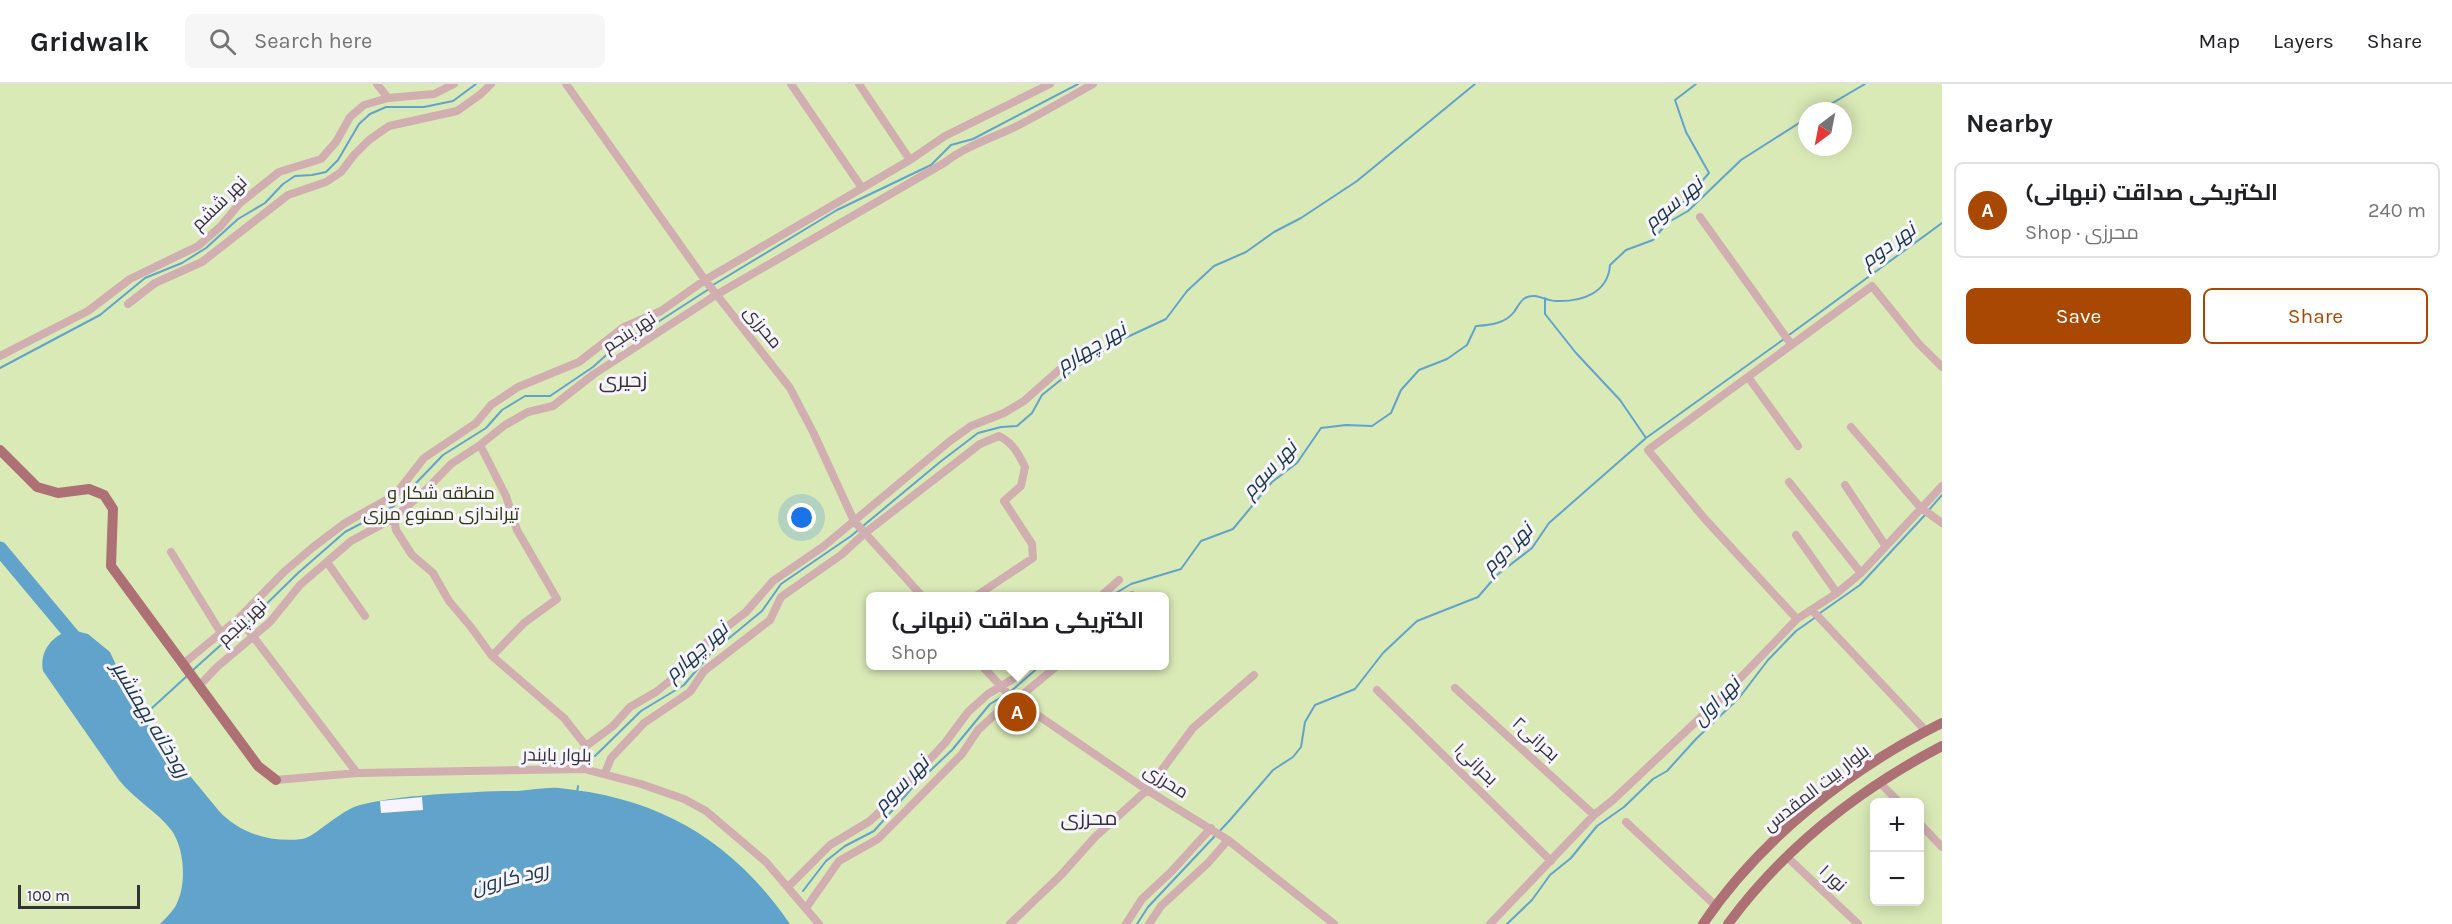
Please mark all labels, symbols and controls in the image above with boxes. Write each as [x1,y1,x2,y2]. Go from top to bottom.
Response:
search box [185,14,605,68]
text: Gridwalk [30,25,149,58]
icon: search [206,25,239,58]
text: Search here [254,28,372,54]
text: Map [2198,29,2240,53]
text: Layers [2273,29,2334,53]
text: Share [2367,29,2422,53]
north arrow [1798,102,1852,156]
text: Nearby [1966,108,2053,139]
street label: نهر ششم [187,171,252,235]
water label: نهر سوم [1639,171,1711,237]
text: الکتریکی صداقت (نبهانی) [2025,180,2278,206]
text: A [1981,199,1994,222]
text: 240 m [2368,199,2426,222]
water label: نهر دوم [1856,216,1923,275]
text: Shop · محرزی [2025,221,2139,244]
button: Save [1966,288,2191,344]
button: Share [2203,288,2428,344]
street label: محرزی [739,301,787,353]
street label: نهر پنجم [598,307,660,358]
water label: نهر چهارم [1052,316,1133,379]
district label: زحیری [599,368,647,393]
water label: نهر سوم [1237,434,1305,505]
park label: منطقه شکار و تیراندازی ممنوع مرزی [363,482,519,526]
your location [787,503,816,532]
water label: نهر دوم [1477,516,1541,580]
popup [866,592,1169,670]
street label: نهر پنجم [213,594,272,651]
text: الکتریکی صداقت (نبهانی) [891,608,1144,634]
water label: نهر چهارم [659,615,736,688]
text: Shop [891,641,938,664]
water label: رودخانه بهمنشیر [105,655,195,783]
water label: نهر اول [1688,670,1747,730]
pin: A [998,690,1036,734]
street label: بحرانی۲ [1508,712,1564,766]
street label: بحرانی۱ [1450,738,1502,790]
street label: بلوار بیت المقدس [1759,740,1873,836]
street label: بلوار بایندر [521,743,592,767]
water label: نهر سوم [868,749,937,819]
street label: محرزی [1140,759,1192,803]
map controls [1870,798,1924,906]
button: + [1870,798,1924,852]
district label: محرزی [1061,806,1117,831]
button: − [1870,852,1924,906]
water label: رود کارون [470,857,552,899]
street label: نور ۱ [1815,860,1851,896]
scale bar [18,882,140,910]
text: 100 m [27,886,70,905]

